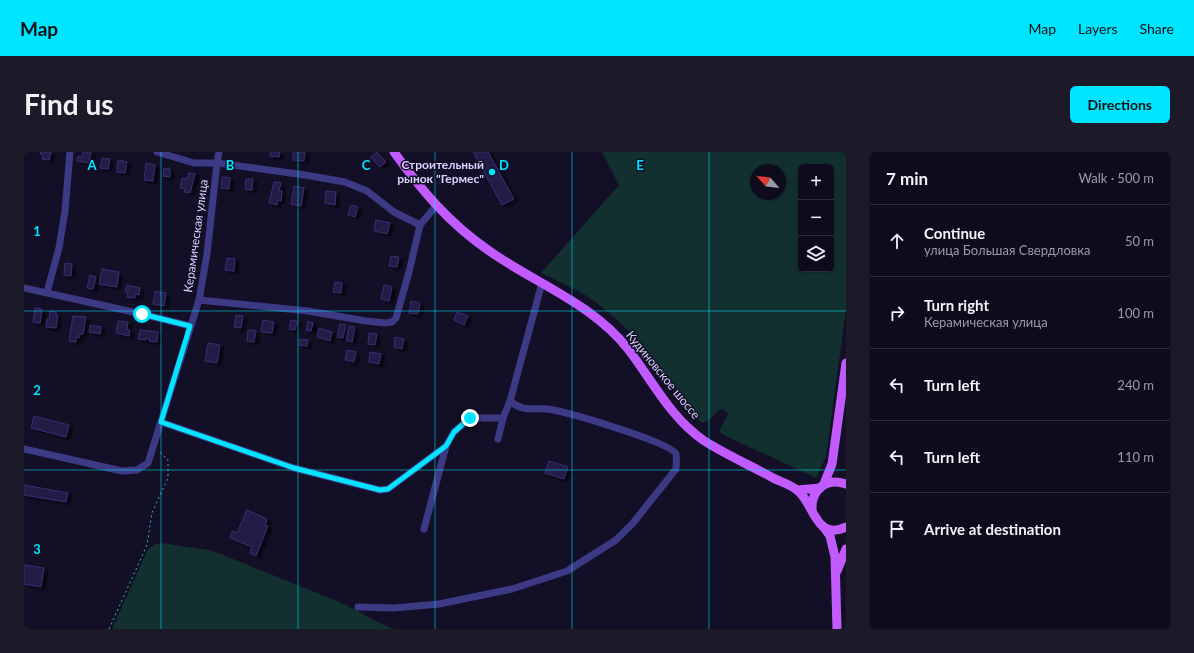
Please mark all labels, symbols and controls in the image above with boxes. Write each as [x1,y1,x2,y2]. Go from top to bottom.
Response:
text: Map [20,17,58,40]
text: Map [1028,20,1056,37]
text: Layers [1078,20,1118,37]
text: Share [1140,20,1174,37]
button: Directions [1070,86,1170,123]
text: Find us [24,87,114,121]
text: A [86,157,97,173]
text: B [226,157,235,173]
text: C [362,157,371,173]
place label: Строительный рынок "Гермес" [397,157,484,186]
text: D [499,157,509,173]
text: E [636,157,644,173]
north arrow [750,164,786,200]
map controls [798,164,834,272]
button: + [798,164,834,200]
marker: Строительный рынок "Гермес" [487,167,497,177]
text: 7 min [886,168,928,189]
text: Walk · 500 m [1078,170,1154,186]
street label: Керамическая улица [180,178,211,294]
button: − [798,200,834,236]
text: 1 [33,223,41,239]
text: Continue [924,224,985,242]
icon: ahead [886,230,908,252]
text: 50 m [1125,233,1154,249]
button: layers [798,236,834,272]
text: улица Большая Свердловка [924,242,1090,258]
text: Turn right [924,296,989,314]
icon: right [886,302,908,324]
route start [133,305,151,323]
text: 100 m [1117,305,1154,321]
text: Керамическая улица [924,314,1048,330]
street label: Кудиновское шоссе [623,328,704,422]
icon: left [886,374,908,396]
text: Turn left [924,376,980,394]
text: 240 m [1117,377,1154,393]
text: 2 [33,382,41,398]
route end [461,409,479,427]
icon: left [886,446,908,468]
text: Turn left [924,448,980,466]
text: 110 m [1117,449,1154,465]
icon: arrive [886,518,908,540]
text: Arrive at destination [924,520,1061,538]
text: 3 [33,541,41,557]

